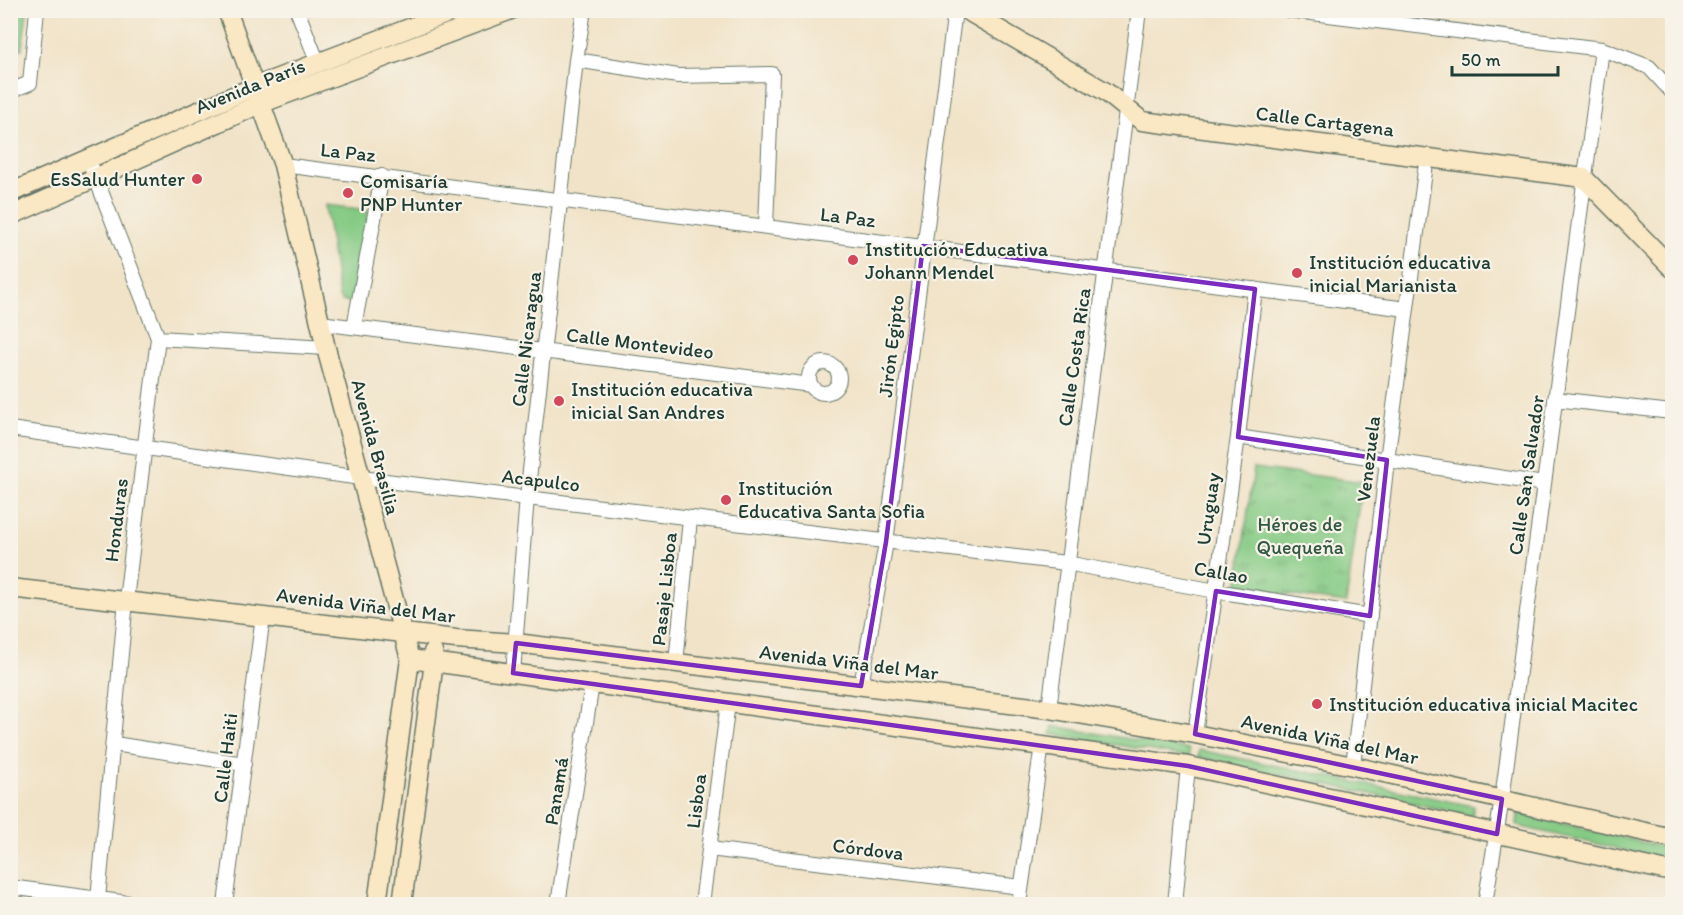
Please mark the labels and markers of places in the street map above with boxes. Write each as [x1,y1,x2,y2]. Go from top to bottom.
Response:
place label: EsSalud Hunter [50,167,185,191]
place label: Comisaría PNP Hunter [360,169,462,216]
marker: EsSalud Hunter [190,172,204,186]
marker: Comisaría PNP Hunter [341,186,355,200]
place label: Institución Educativa Johann Mendel [865,237,1049,284]
place label: Institución educativa inicial Marianista [1309,250,1491,297]
marker: Institución Educativa Johann Mendel [846,253,860,267]
marker: Institución educativa inicial Marianista [1290,266,1304,280]
place label: Institución educativa inicial San Andres [571,377,753,424]
marker: Institución educativa inicial San Andres [552,394,566,408]
place label: Institución Educativa Santa Sofia [738,476,925,523]
marker: Institución Educativa Santa Sofia [719,493,733,507]
place label: Institución educativa inicial Macitec [1329,692,1638,716]
marker: Institución educativa inicial Macitec [1310,697,1324,711]

